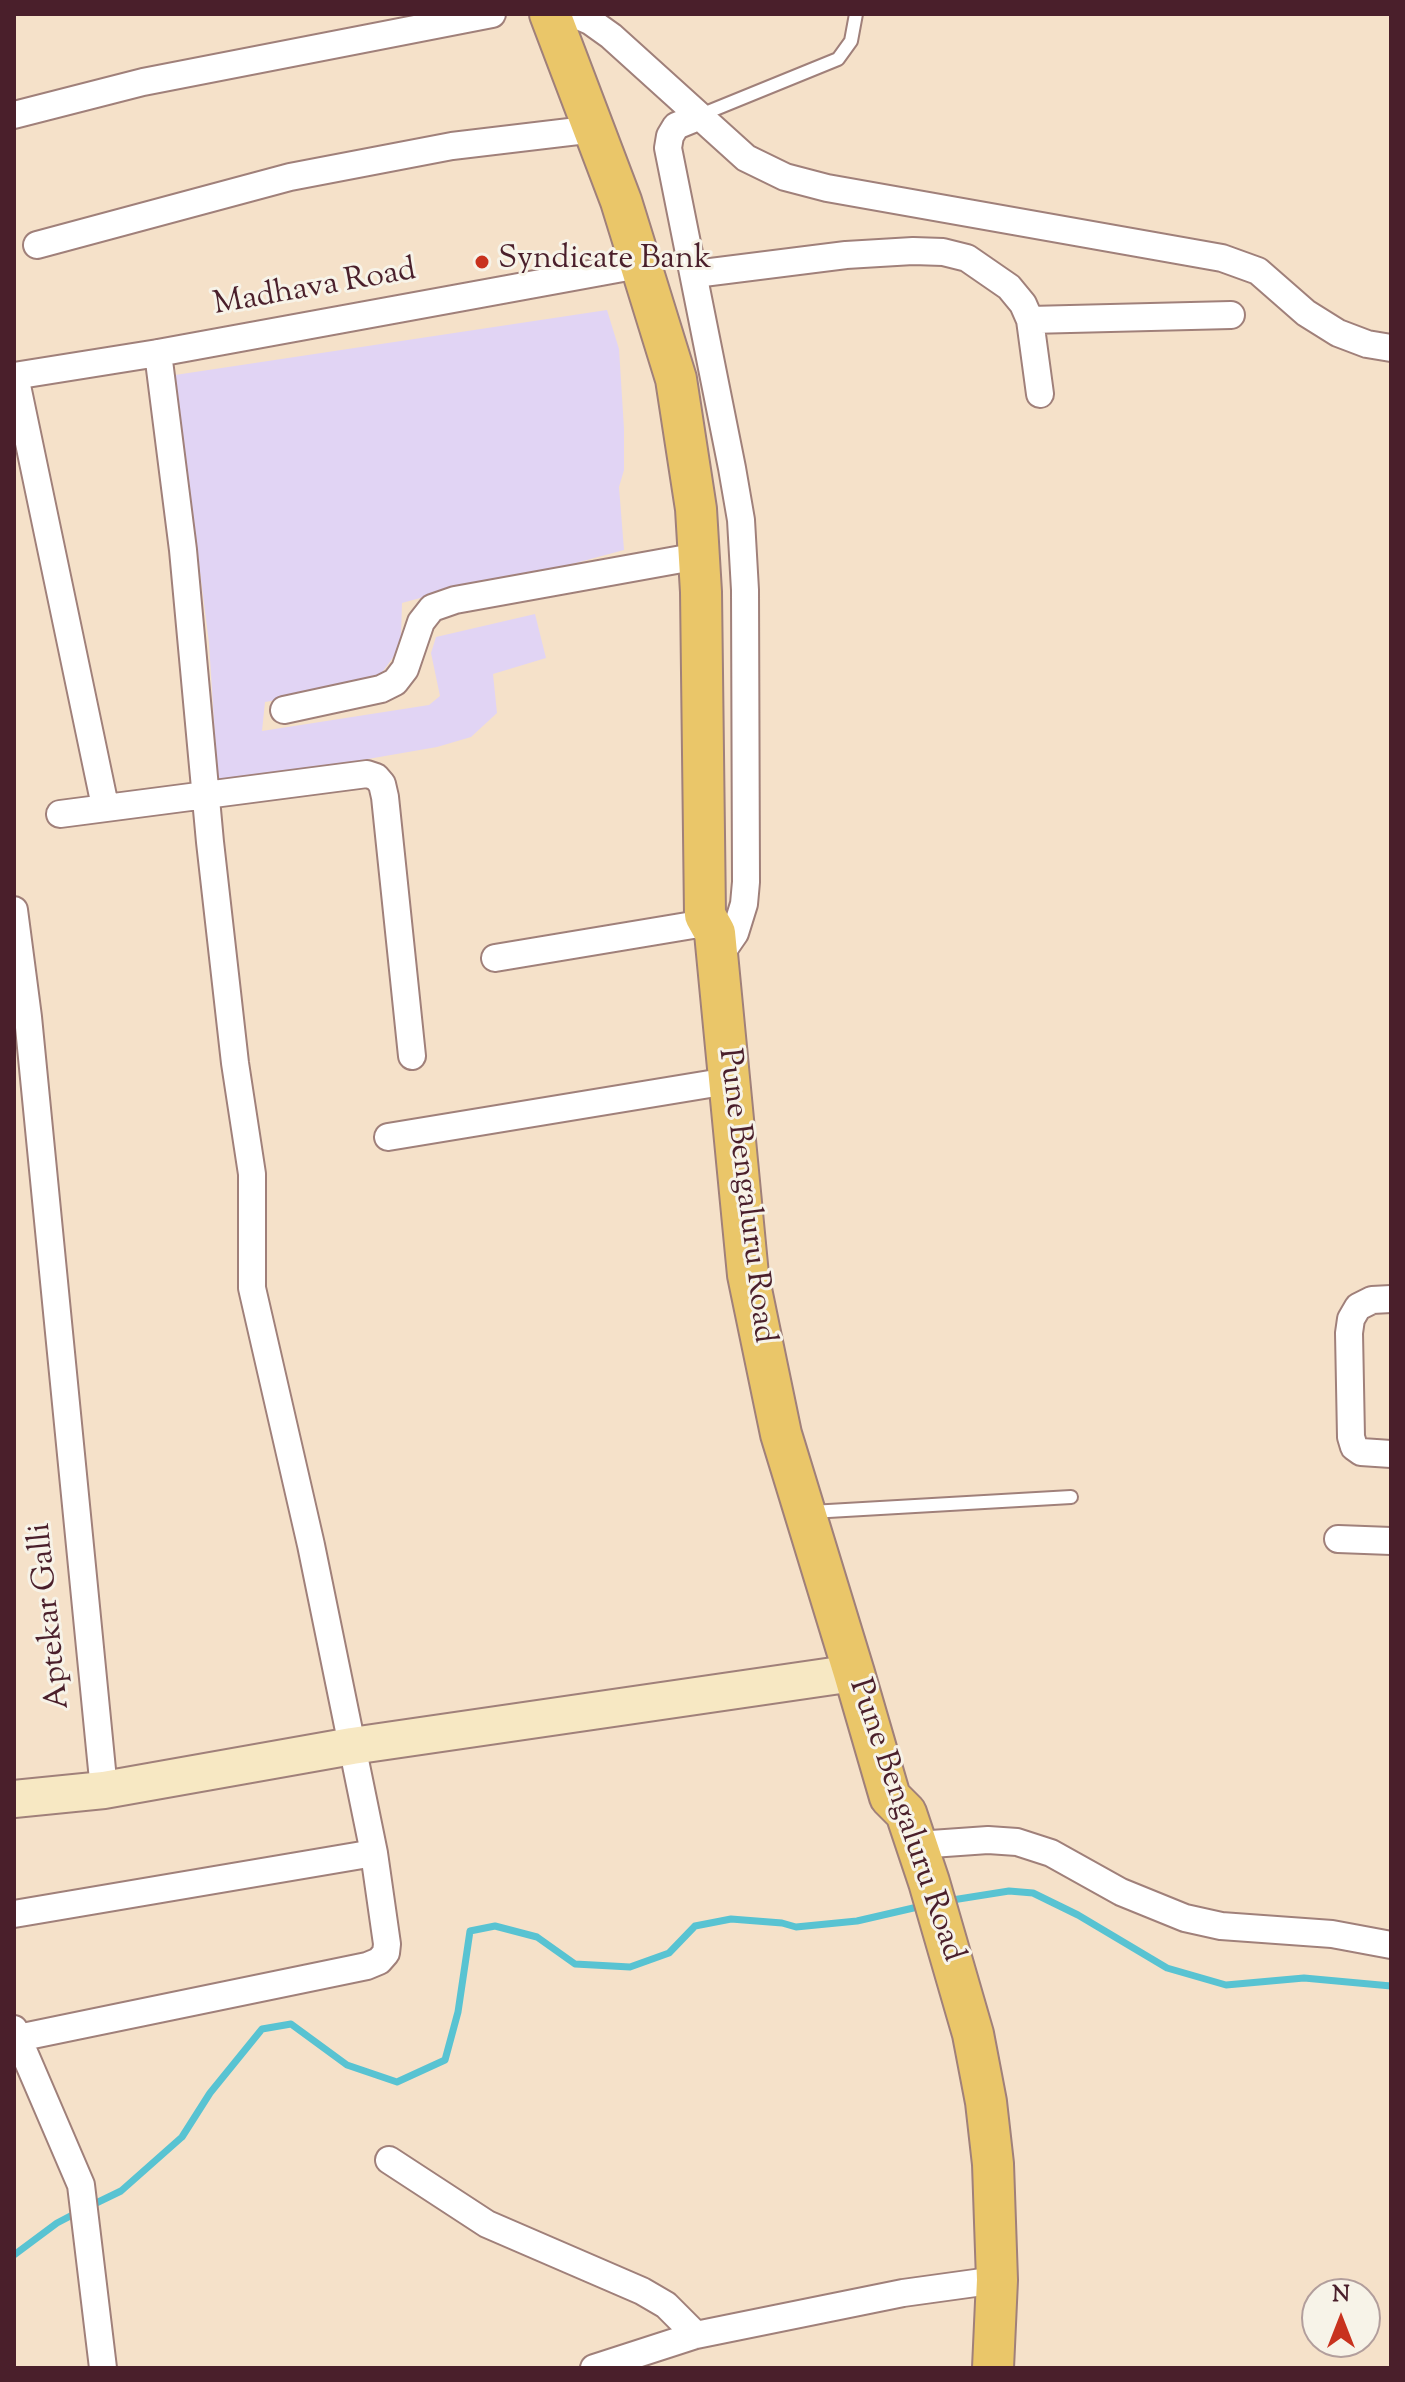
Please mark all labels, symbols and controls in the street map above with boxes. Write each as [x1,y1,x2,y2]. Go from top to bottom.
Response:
place label: Syndicate Bank [498,243,711,281]
street label: Madhava Road [211,253,419,327]
marker: Syndicate Bank [473,253,491,271]
street label: Pune Bengaluru Road [707,1046,781,1346]
street label: Aptekar Galli [23,1521,81,1711]
street label: Pune Bengaluru Road [838,1675,970,1967]
north arrow [1301,2278,1381,2358]
text: N [1332,2280,1350,2312]

